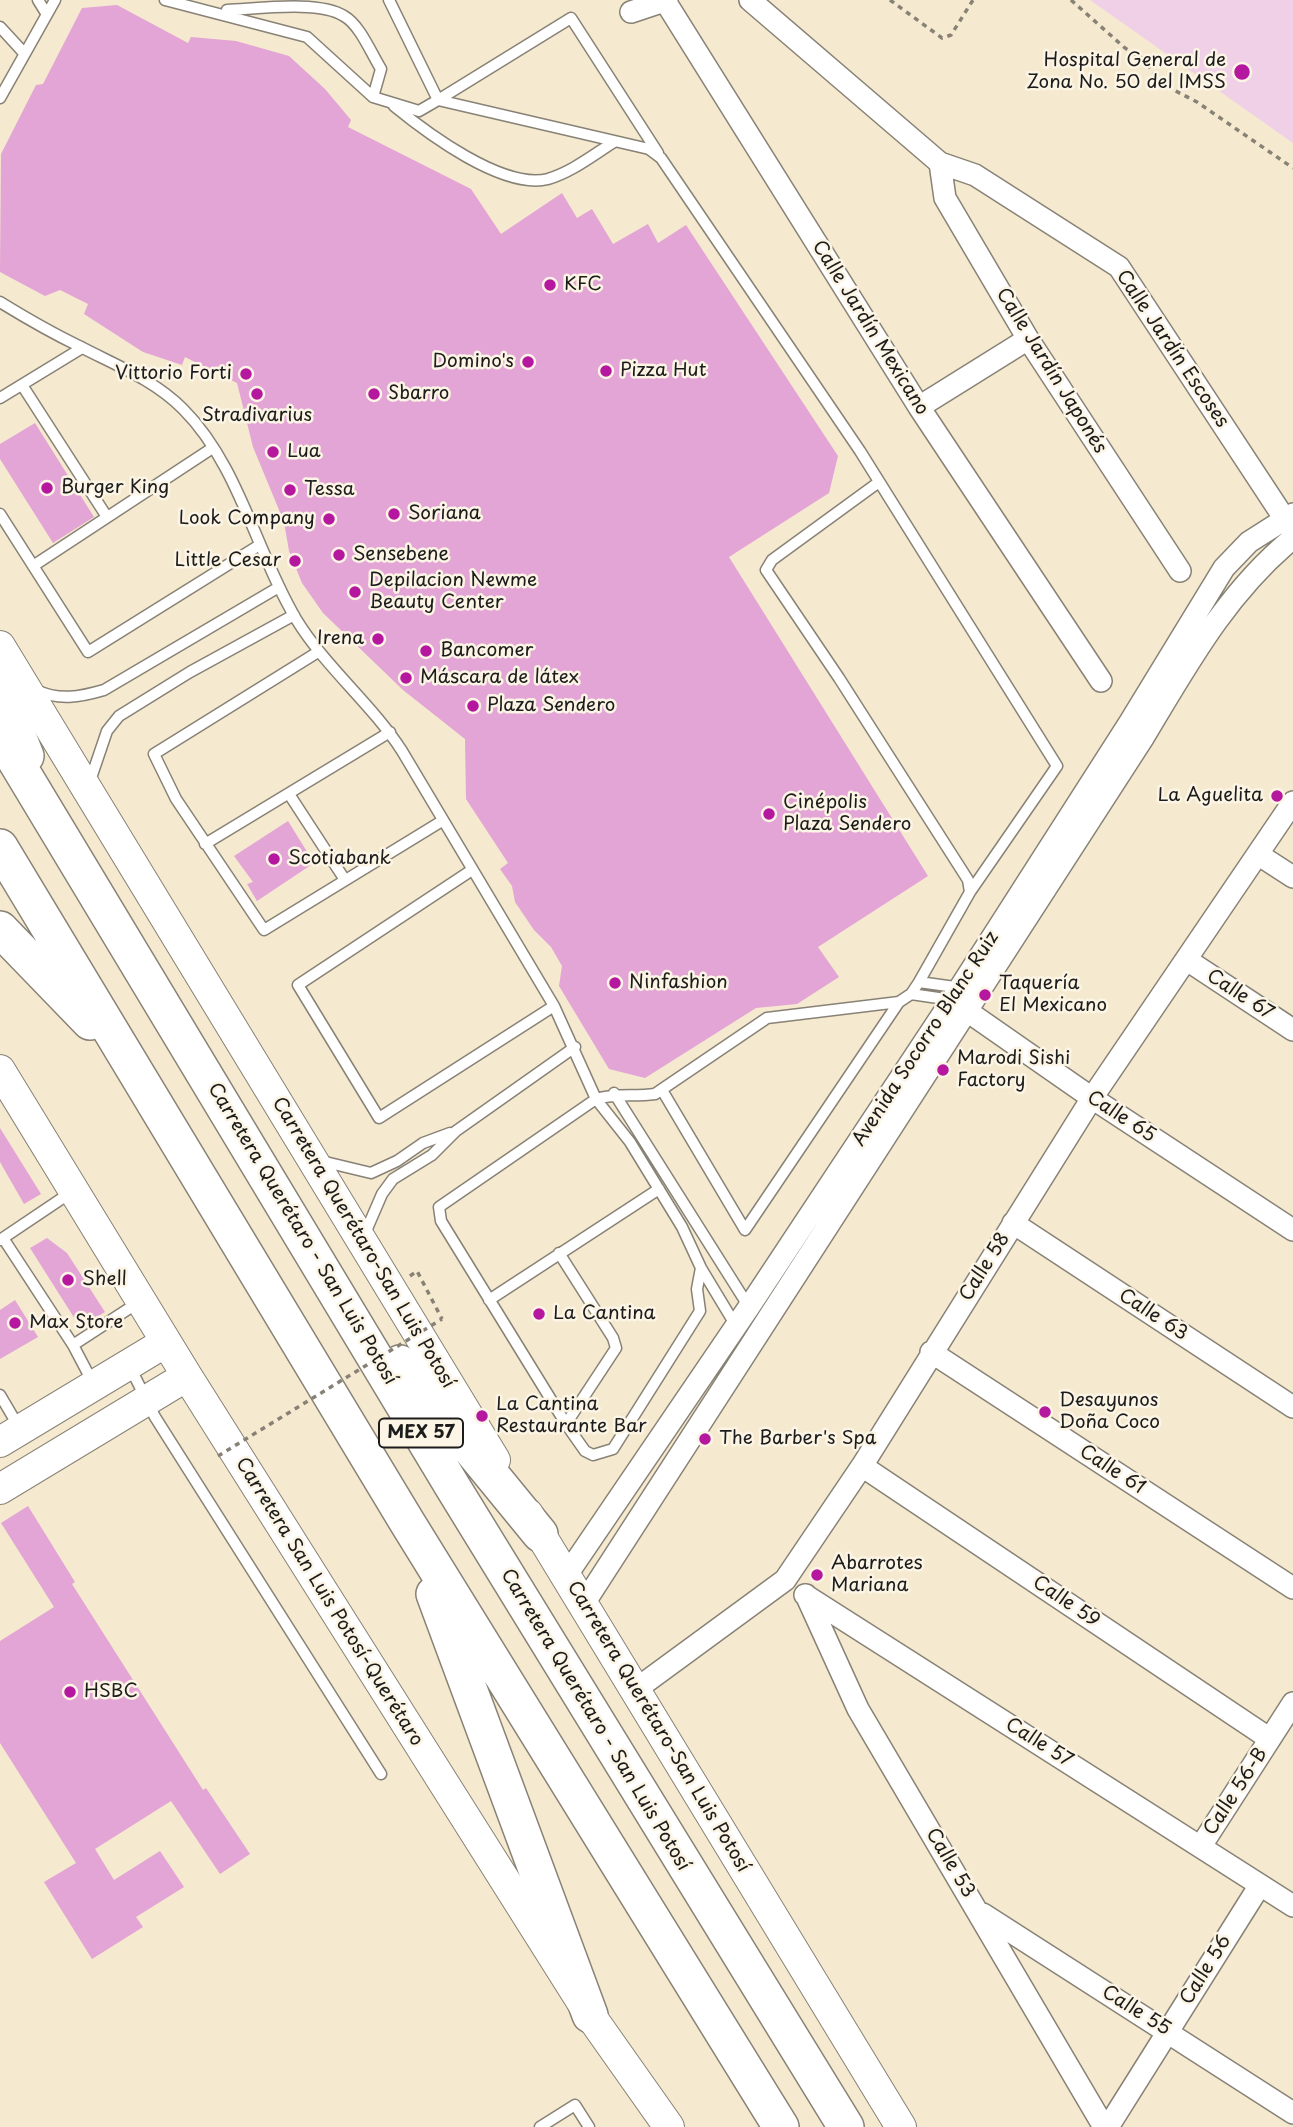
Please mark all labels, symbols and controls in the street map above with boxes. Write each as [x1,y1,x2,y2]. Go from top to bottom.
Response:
place label: Hospital General de Zona No. 50 del IMSS [1026,50,1226,94]
marker: Hospital General de Zona No. 50 del IMSS [1232,62,1252,82]
street label: Calle Jardín Mexicano [807,236,933,420]
street label: Calle Jardín Escoses [1111,266,1233,432]
place label: KFC [564,274,602,296]
marker: KFC [542,277,558,293]
street label: Calle Jardín Japonés [991,284,1111,458]
place label: Domino's [432,351,514,373]
marker: Domino's [520,354,536,370]
place label: Pizza Hut [620,360,706,382]
place label: Vittorio Forti [115,363,232,385]
marker: Pizza Hut [598,363,614,379]
marker: Vittorio Forti [238,366,254,382]
place label: Sbarro [388,383,449,405]
marker: Stradivarius [249,386,265,402]
marker: Sbarro [366,386,382,402]
place label: Stradivarius [202,405,312,427]
place label: Lua [287,441,321,463]
marker: Lua [265,444,281,460]
place label: Burger King [61,477,169,499]
place label: Tessa [304,479,354,501]
marker: Burger King [39,480,55,496]
marker: Tessa [282,482,298,498]
place label: Soriana [408,503,481,525]
marker: Soriana [386,506,402,522]
place label: Look Company [179,508,315,530]
marker: Look Company [321,511,337,527]
place label: Sensebene [353,544,449,566]
marker: Sensebene [331,547,347,563]
place label: Little Cesar [175,550,281,572]
marker: Little Cesar [287,553,303,569]
place label: Depilacion Newme Beauty Center [369,570,537,614]
marker: Depilacion Newme Beauty Center [347,584,363,600]
place label: Irena [317,628,364,650]
marker: Irena [370,631,386,647]
place label: Bancomer [440,640,533,662]
marker: Bancomer [418,643,434,659]
place label: Máscara de látex [420,667,579,689]
marker: Máscara de látex [398,670,414,686]
place label: Plaza Sendero [487,695,615,717]
marker: Plaza Sendero [465,698,481,714]
place label: La Aguelita [1158,785,1263,807]
marker: La Aguelita [1269,788,1285,804]
place label: Cinépolis Plaza Sendero [783,792,911,836]
marker: Cinépolis Plaza Sendero [761,806,777,822]
place label: Scotiabank [288,848,391,870]
marker: Scotiabank [266,851,282,867]
street label: Avenida Socorro Blanc Ruiz [848,927,1004,1151]
street label: Calle 67 [1202,965,1278,1025]
place label: Ninfashion [629,972,728,994]
place label: Taquería El Mexicano [999,973,1107,1017]
marker: Ninfashion [607,975,623,991]
marker: Taquería El Mexicano [977,987,993,1003]
place label: Marodi Sishi Factory [957,1048,1070,1092]
marker: Marodi Sishi Factory [935,1062,951,1078]
street label: Carretera Querétaro - San Luis Potosí [203,1079,401,1389]
street label: Calle 65 [1082,1086,1160,1148]
street label: Carretera Querétaro-San Luis Potosí [267,1093,459,1393]
street label: Calle 58 [955,1229,1015,1305]
place label: Shell [82,1269,127,1291]
marker: Shell [60,1272,76,1288]
street label: Calle 63 [1114,1284,1192,1346]
place label: La Cantina [553,1303,656,1325]
marker: La Cantina [531,1306,547,1322]
place label: Max Store [29,1312,123,1334]
marker: Max Store [7,1315,23,1331]
place label: Desayunos Doña Coco [1059,1390,1160,1434]
place label: La Cantina Restaurante Bar [496,1394,647,1438]
marker: Desayunos Doña Coco [1037,1404,1053,1420]
marker: La Cantina Restaurante Bar [474,1408,490,1424]
road number: MEX 57 [379,1418,463,1448]
place label: The Barber's Spa [719,1428,876,1450]
marker: The Barber's Spa [697,1431,713,1447]
street label: Calle 61 [1075,1440,1149,1500]
street label: Carretera San Luis Potosí-Querétaro [230,1453,428,1751]
place label: Abarrotes Mariana [831,1553,922,1597]
street label: Carretera Querétaro - San Luis Potosí [496,1565,694,1875]
marker: Abarrotes Mariana [809,1567,825,1583]
street label: Calle 59 [1028,1571,1104,1633]
street label: Carretera Querétaro-San Luis Potosí [562,1577,754,1877]
place label: HSBC [84,1681,138,1703]
marker: HSBC [62,1684,78,1700]
street label: Calle 57 [1001,1713,1077,1773]
street label: Calle 56-B [1199,1744,1273,1840]
street label: Calle 53 [920,1824,980,1902]
street label: Calle 56 [1176,1931,1236,2009]
street label: Calle 55 [1097,1981,1175,2041]

